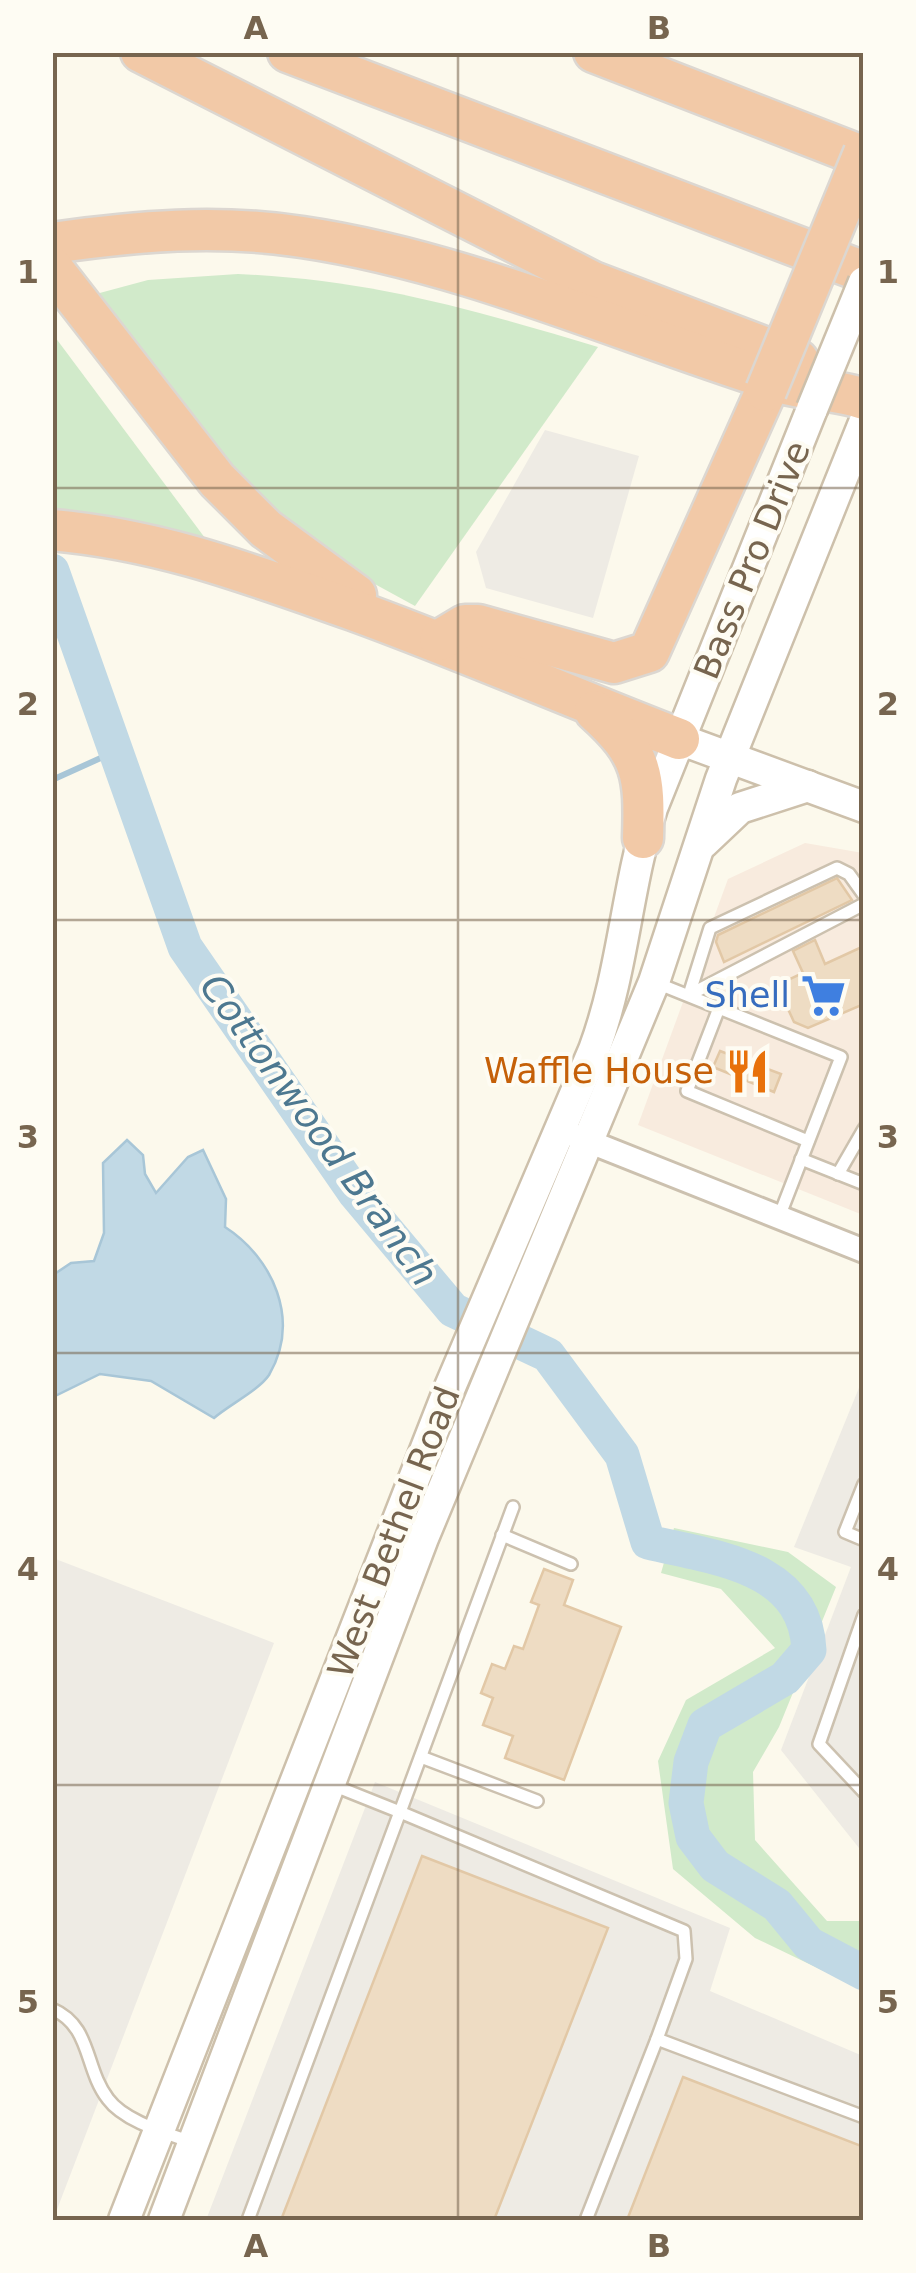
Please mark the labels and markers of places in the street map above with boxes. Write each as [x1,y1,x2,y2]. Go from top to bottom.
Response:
supermarket icon: Shell [799,971,847,1019]
place label: Shell [705,975,790,1015]
restaurant icon: Waffle House [723,1047,771,1095]
place label: Waffle House [484,1051,714,1091]

